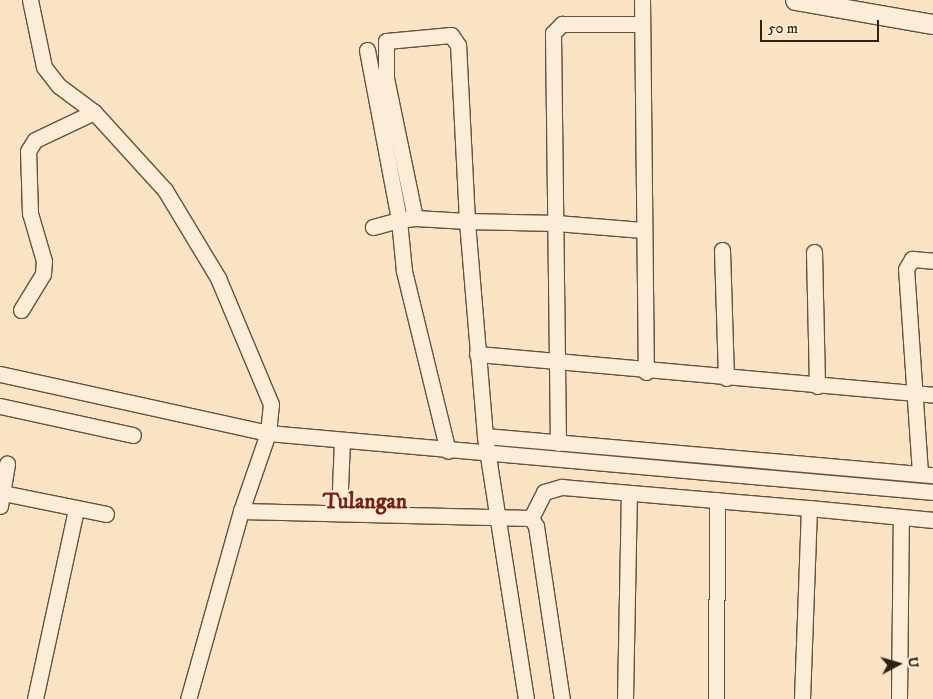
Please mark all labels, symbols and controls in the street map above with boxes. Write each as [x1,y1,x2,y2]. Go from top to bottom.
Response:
scale bar [763,10,882,42]
text: 50 m [768,19,798,38]
district label: Tulangan [323,489,407,515]
north arrow [873,639,923,689]
text: U [903,656,922,669]

